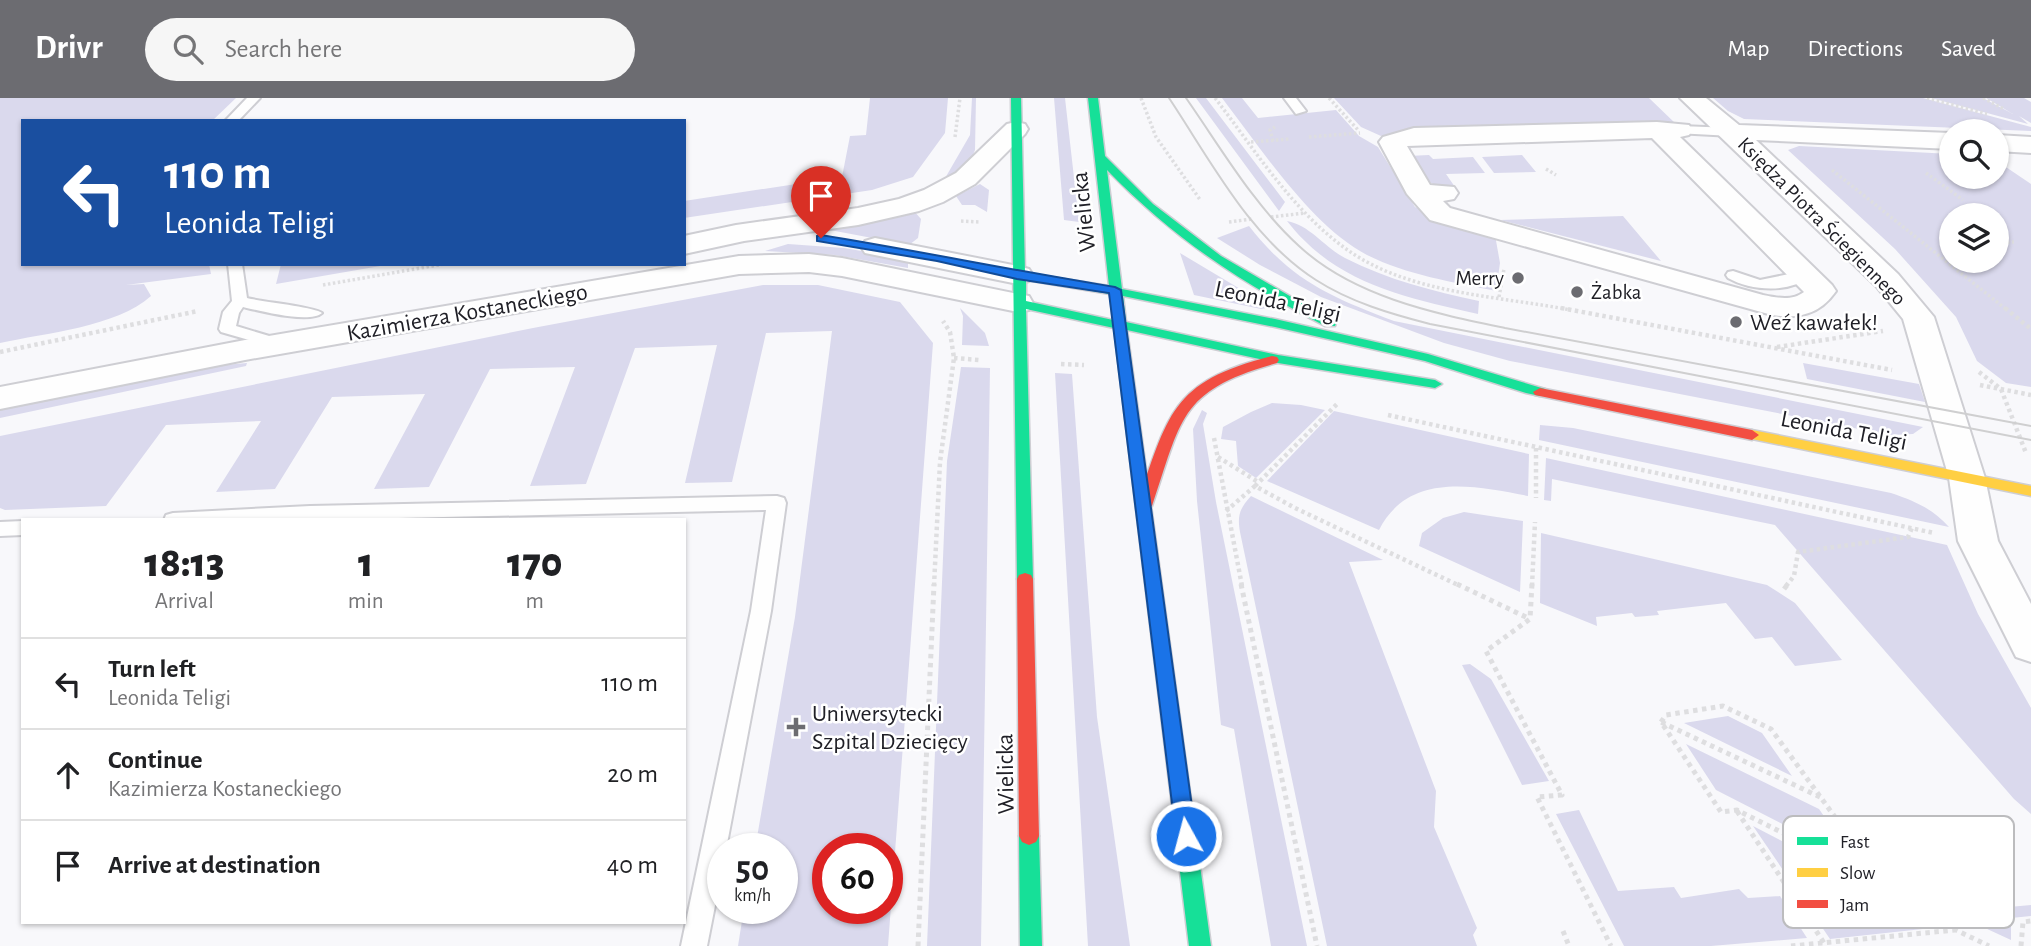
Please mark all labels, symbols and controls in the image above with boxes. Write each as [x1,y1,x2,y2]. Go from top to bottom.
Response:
search box [145,18,635,81]
icon: search [169,30,207,68]
text: Drivr [35,32,103,65]
text: Search here [225,36,342,62]
text: Map [1727,37,1769,61]
text: Directions [1807,37,1903,61]
text: Saved [1941,37,1996,61]
map controls [1939,119,2009,273]
button: search [1939,119,2009,189]
street label: Księdza Piotra Ściegiennego [1734,131,1912,309]
icon: left [49,147,140,238]
text: 110 m [164,149,272,198]
pin [791,166,851,238]
street label: Wielicka [1068,170,1100,253]
icon: arrive [802,177,840,215]
button: layers [1939,203,2009,273]
text: Leonida Teligi [164,207,335,239]
place label: Merry [1455,268,1504,289]
marker: Merry [1510,270,1526,286]
street label: Leonida Teligi [1212,277,1343,327]
street label: Kazimierza Kostaneckiego [345,280,589,346]
place label: Żabka [1591,281,1642,303]
marker: Żabka [1569,284,1585,300]
place label: Weź kawałek! [1750,311,1878,335]
marker: Weź kawałek! [1728,314,1744,330]
street label: Leonida Teligi [1778,407,1909,455]
text: 18:13 [144,542,224,584]
text: 1 [358,542,373,584]
text: 170 [507,542,563,584]
text: Arrival [155,590,214,613]
text: min [348,590,384,613]
text: m [526,590,544,613]
text: Turn left [108,656,196,682]
icon: left [49,665,87,703]
text: 110 m [601,670,658,696]
text: Leonida Teligi [108,687,231,710]
place label: Uniwersytecki Szpital Dziecięcy [812,702,968,754]
marker: Uniwersytecki Szpital Dziecięcy [786,717,806,737]
street label: Wielicka [993,733,1019,815]
text: Continue [108,747,203,773]
icon: ahead [49,756,87,794]
text: 20 m [607,761,658,787]
text: Kazimierza Kostaneckiego [108,778,342,801]
position arrow [1149,799,1223,873]
legend [1783,816,2014,928]
speed limit sign: 60 [812,833,903,924]
text: Fast [1840,833,1870,852]
icon: arrive [49,847,87,885]
text: Arrive at destination [108,852,321,878]
text: 40 m [607,852,658,878]
text: 50 [736,852,769,887]
text: Slow [1840,864,1876,883]
text: km/h [734,887,771,905]
text: Jam [1840,896,1869,915]

